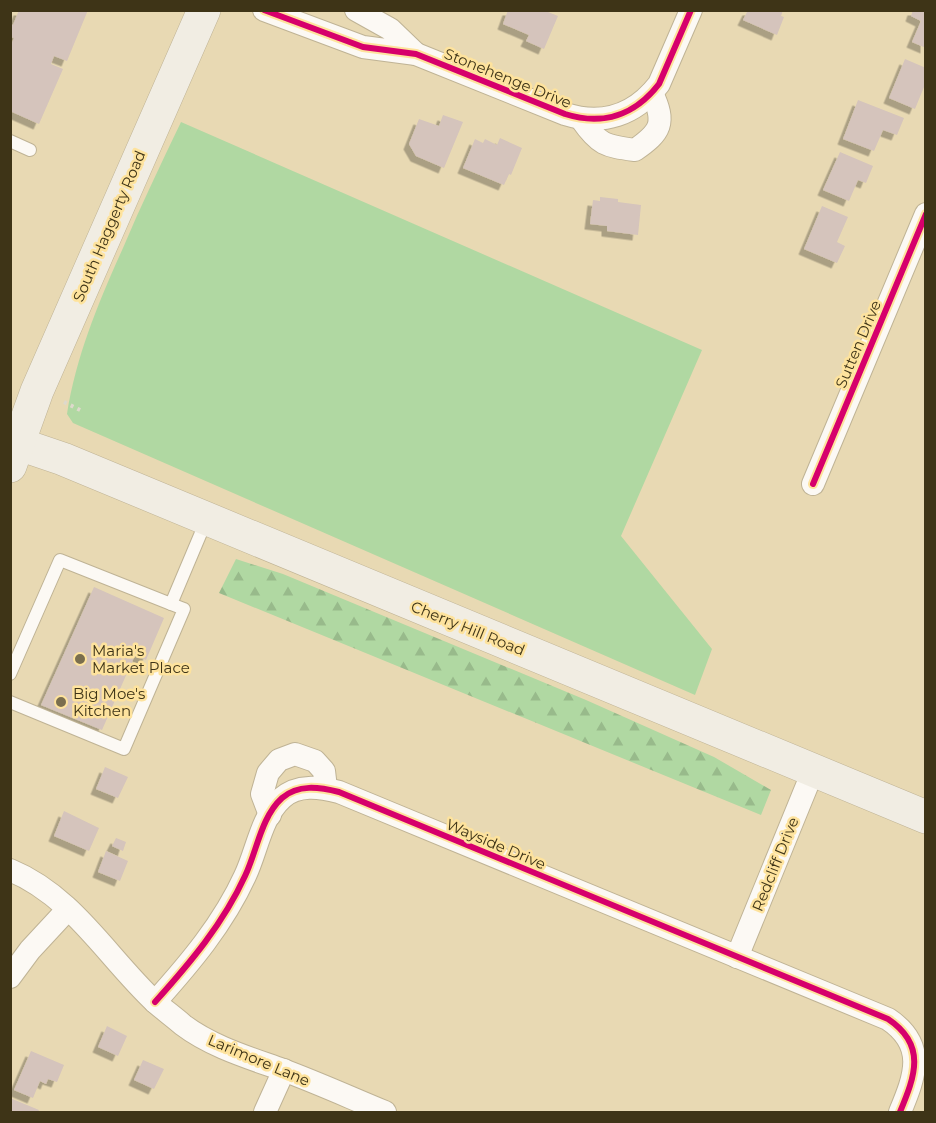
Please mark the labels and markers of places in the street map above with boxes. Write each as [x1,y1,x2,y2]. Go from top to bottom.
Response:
place label: Maria's Market Place [92,641,190,677]
marker: Maria's Market Place [73,652,87,666]
place label: Big Moe's Kitchen [73,684,145,720]
marker: Big Moe's Kitchen [54,695,68,709]

